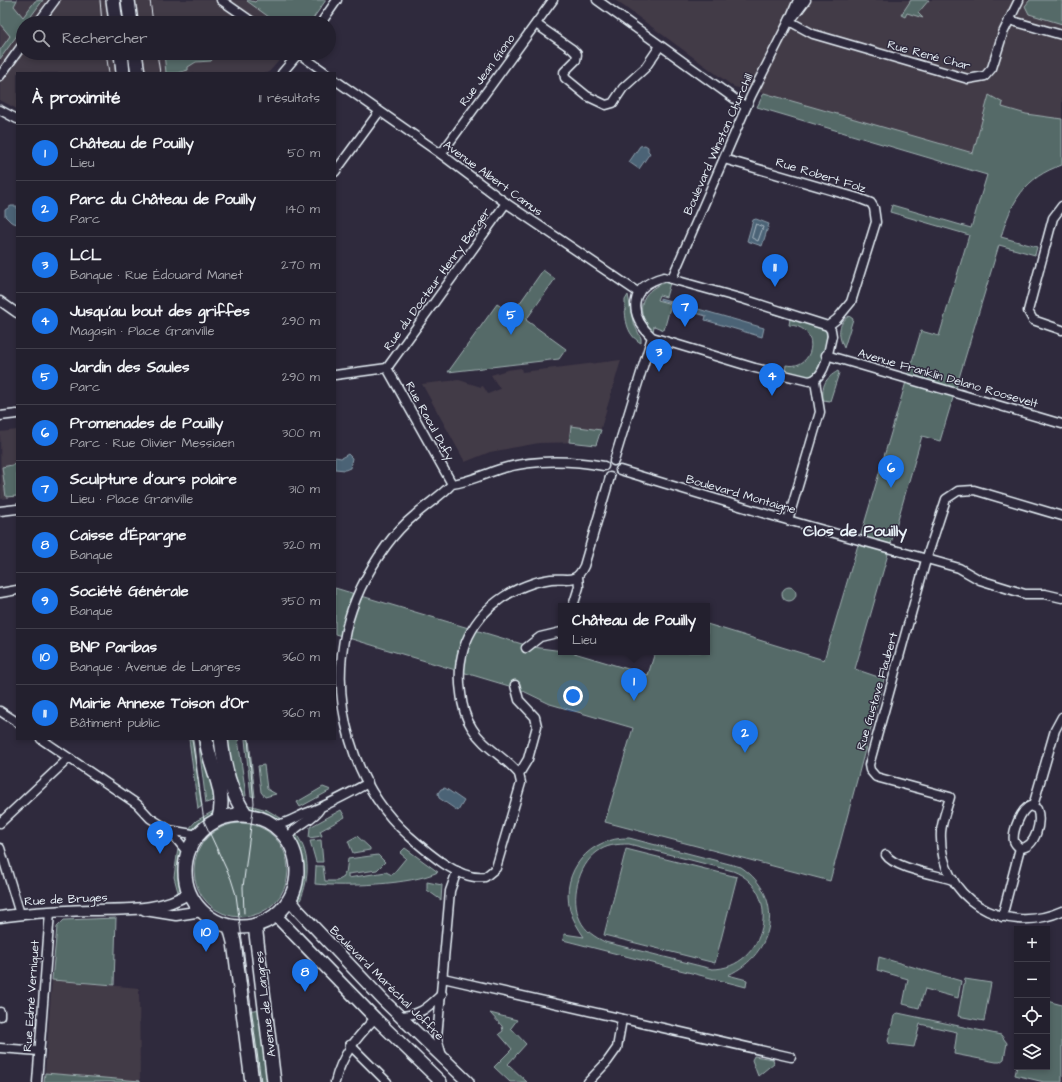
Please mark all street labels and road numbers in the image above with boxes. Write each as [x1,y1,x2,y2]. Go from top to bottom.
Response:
street label: Rue Jean Giono [455,31,520,110]
street label: Rue René Char [885,36,973,75]
street label: Boulevard Winston Churchill [679,71,757,218]
street label: Avenue Albert Camus [440,137,546,220]
street label: Rue Robert Folz [774,154,868,197]
street label: Rue du Docteur Henry Berger [380,204,496,355]
street label: Avenue Franklin Delano Roosevelt [856,345,1040,412]
street label: Rue Raoul Dufy [400,379,458,465]
street label: Boulevard Montaigne [684,471,798,519]
street label: Rue Gustave Flaubert [853,630,902,752]
street label: Rue de Bruges [24,889,108,911]
street label: Boulevard Maréchal Joffre [326,922,448,1045]
street label: Rue Edmé Verniquet [19,939,44,1052]
street label: Avenue de Langres [251,950,281,1058]

